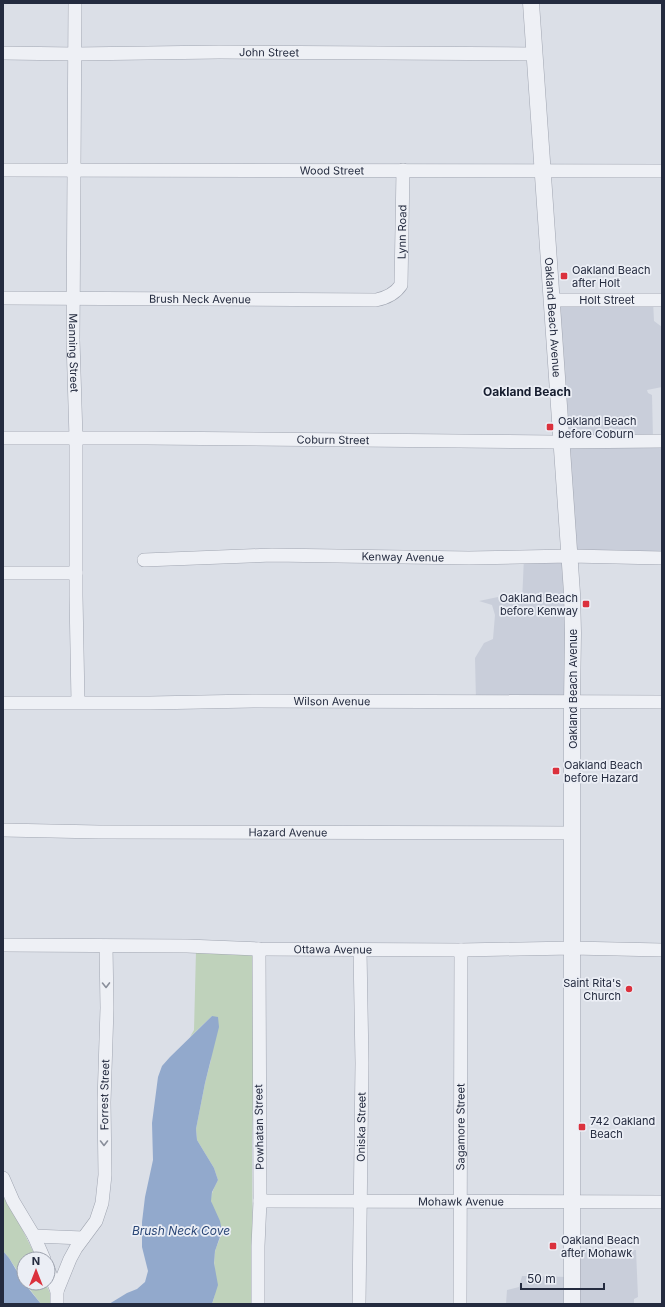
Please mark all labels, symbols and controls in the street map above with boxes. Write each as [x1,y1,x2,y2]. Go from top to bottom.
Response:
street label: John Street [239,45,299,60]
street label: Wood Street [300,163,365,178]
street label: Lynn Road [394,205,409,259]
street label: Oakland Beach Avenue [542,257,564,378]
place label: Oakland Beach after Holt [572,263,650,290]
marker: Oakland Beach after Holt [559,271,569,281]
street label: Brush Neck Avenue [149,292,251,306]
street label: Holt Street [579,293,635,307]
street label: Manning Street [66,313,82,393]
district label: Oakland Beach [483,384,571,399]
place label: Oakland Beach before Coburn [558,414,636,441]
marker: Oakland Beach before Coburn [545,422,555,432]
street label: Coburn Street [296,432,370,447]
street label: Kenway Avenue [361,549,444,565]
place label: Oakland Beach before Kenway [500,591,578,618]
marker: Oakland Beach before Kenway [581,599,591,609]
street label: Oakland Beach Avenue [566,629,580,749]
street label: Wilson Avenue [294,694,370,708]
place label: Oakland Beach before Hazard [564,758,642,785]
marker: Oakland Beach before Hazard [551,766,561,776]
street label: Hazard Avenue [248,825,328,839]
street label: Ottawa Avenue [294,942,372,957]
place label: Saint Rita's Church [563,976,621,1003]
one-way arrow [102,982,110,988]
marker: Saint Rita's Church [624,984,634,994]
street label: Forrest Street [97,1059,112,1130]
street label: Sagamore Street [453,1083,468,1171]
street label: Powhatan Street [251,1084,267,1170]
street label: Oniska Street [354,1092,369,1162]
place label: 742 Oakland Beach [590,1114,655,1141]
marker: 742 Oakland Beach [577,1122,587,1132]
one-way arrow [100,1140,109,1146]
street label: Mohawk Avenue [418,1194,504,1209]
water label: Brush Neck Cove [132,1223,230,1238]
place label: Oakland Beach after Mohawk [561,1233,639,1260]
marker: Oakland Beach after Mohawk [548,1241,558,1251]
north arrow [16,1251,56,1291]
text: N [32,1254,40,1268]
scale bar [521,1265,604,1291]
text: 50 m [527,1271,556,1286]

